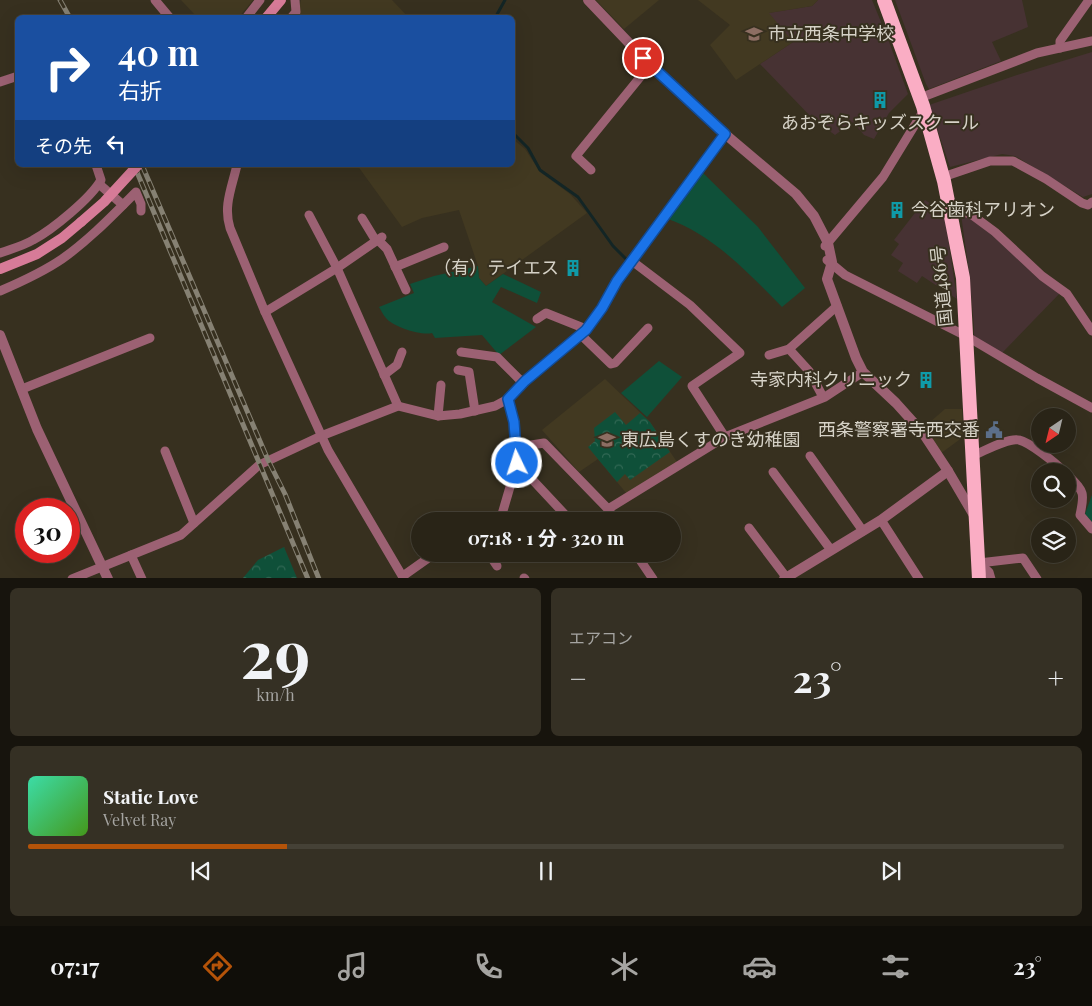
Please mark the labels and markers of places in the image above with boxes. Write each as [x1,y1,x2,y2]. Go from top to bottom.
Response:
place label: 市立西条中学校 [768,21,894,45]
school or university icon: 市立西条中学校 [744,24,764,44]
pin [622,37,664,79]
building icon: あおぞらキッズスクール [870,90,890,110]
place label: あおぞらキッズスクール [781,110,979,134]
place label: 今谷歯科アリオン [911,197,1055,221]
building icon: 今谷歯科アリオン [887,200,907,220]
place label: （有）テイエス [433,255,559,279]
building icon: （有）テイエス [563,258,583,278]
place label: 寺家内科クリニック [750,367,912,391]
building icon: 寺家内科クリニック [916,370,936,390]
place label: 西条警察署寺西交番 [818,417,980,441]
public building icon: 西条警察署寺西交番 [984,420,1004,440]
place label: 東広島くすのき幼稚園 [621,427,800,451]
school or university icon: 東広島くすのき幼稚園 [597,430,617,450]

